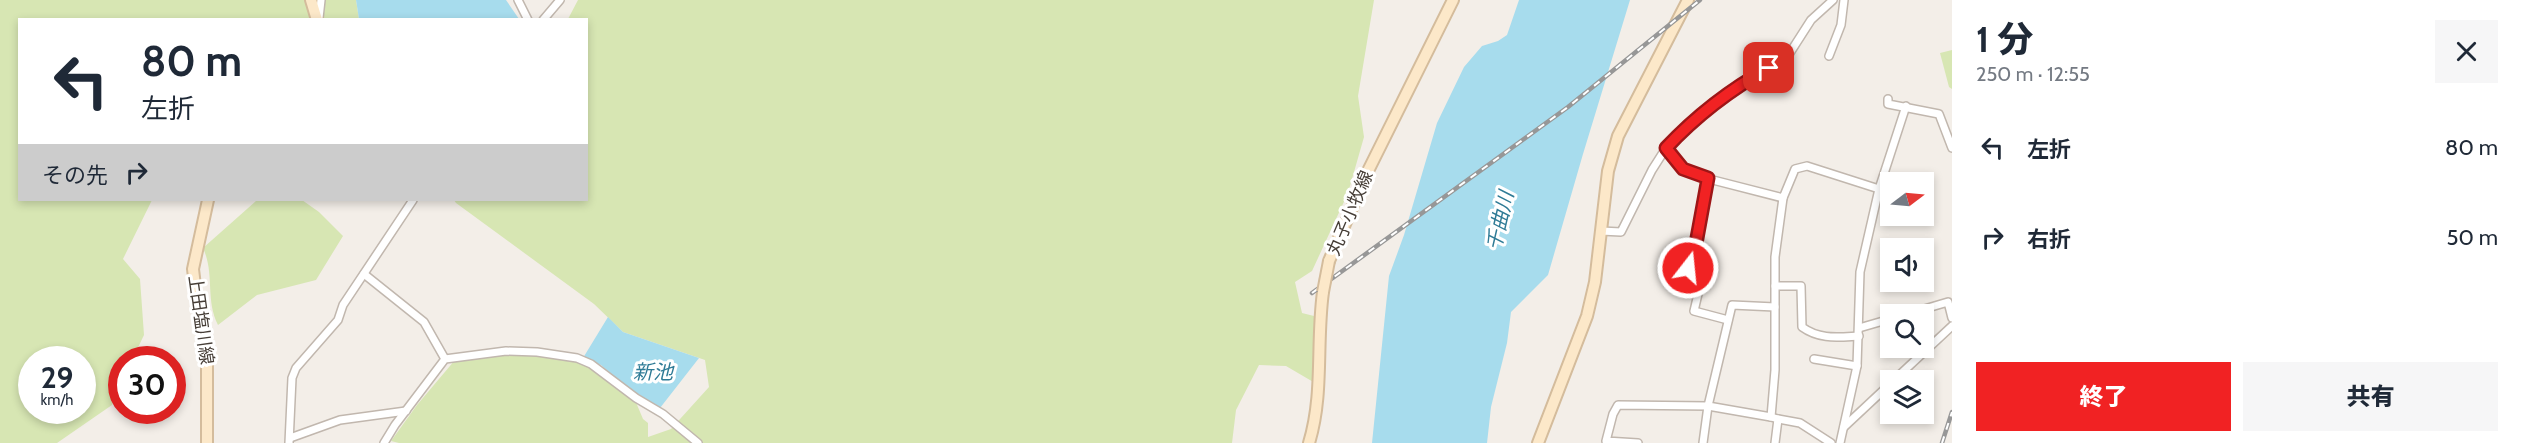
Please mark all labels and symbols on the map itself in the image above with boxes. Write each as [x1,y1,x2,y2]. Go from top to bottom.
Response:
pin [1743,42,1794,93]
street label: 丸子小牧線 [1322,167,1378,259]
north arrow [1880,172,1934,226]
water label: 千曲川 [1482,187,1519,253]
position arrow [1656,236,1720,300]
street label: 上田塩川線 [184,274,218,366]
speed limit sign: 30 [108,346,186,424]
water label: 新池 [633,360,675,384]

